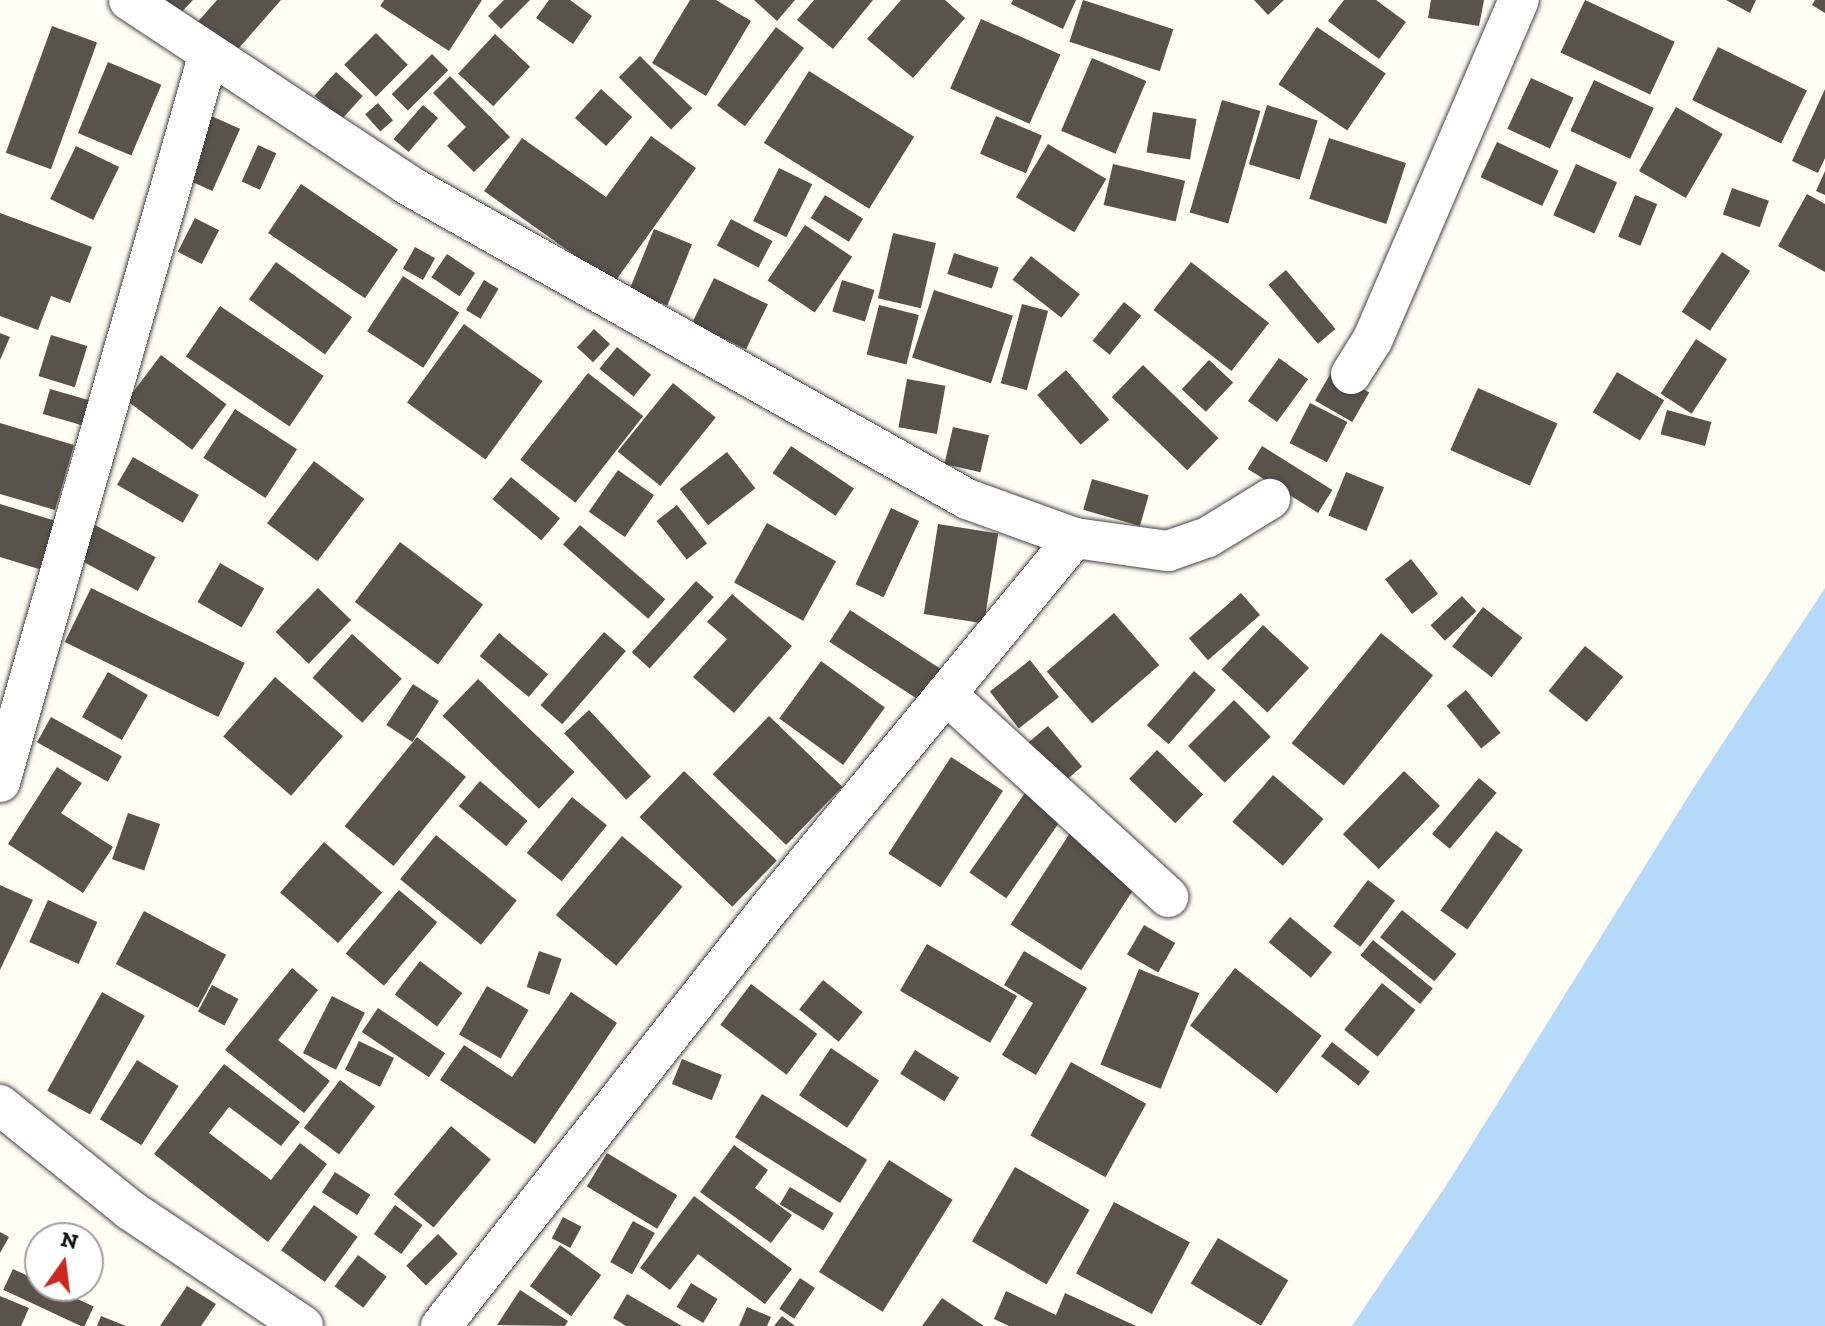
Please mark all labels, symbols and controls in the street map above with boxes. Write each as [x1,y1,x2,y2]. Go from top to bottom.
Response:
north arrow [24,1222,104,1302]
text: N [58,1225,81,1255]

